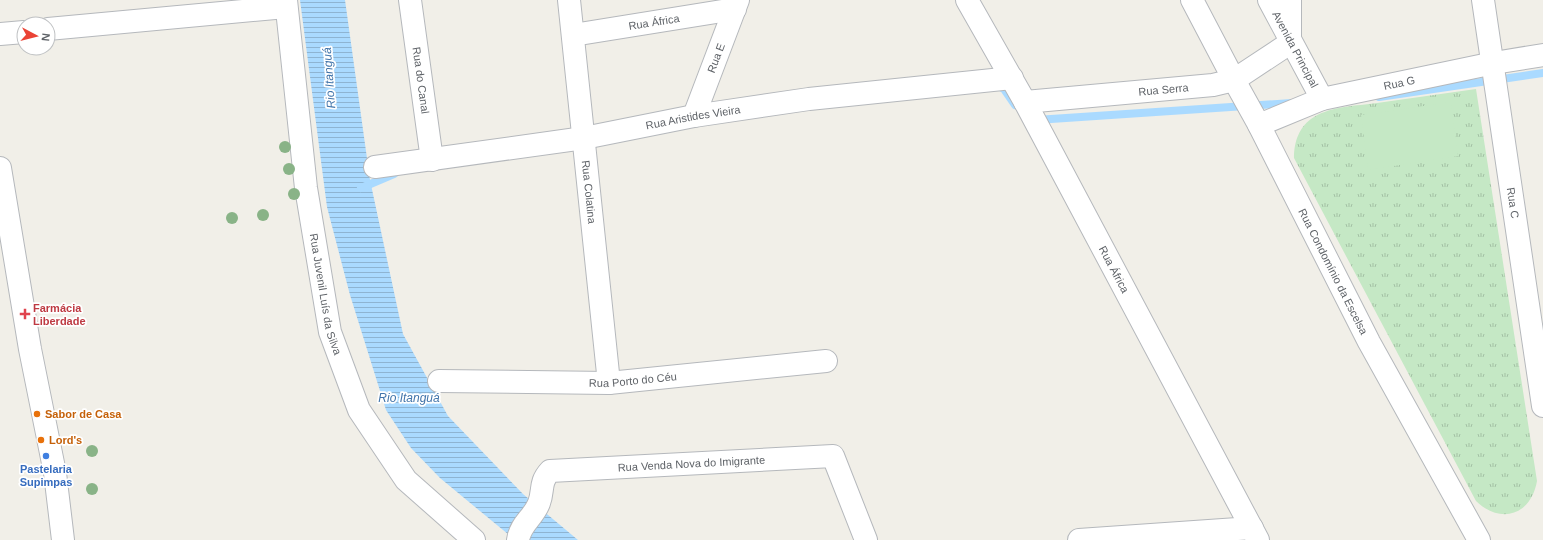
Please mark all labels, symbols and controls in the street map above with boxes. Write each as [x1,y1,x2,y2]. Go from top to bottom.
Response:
street label: Avenida Principal [1270,9,1321,90]
street label: Rua África [628,12,681,32]
north arrow [16,16,56,56]
text: N [39,33,52,42]
street label: Rua E [705,42,727,74]
street label: Rua do Canal [411,46,432,114]
water label: Rio Itanguá [320,47,338,109]
street label: Rua G [1382,74,1416,92]
street label: Rua Serra [1138,81,1190,98]
street label: Rua Aristides Vieira [645,103,742,132]
street label: Rua Colatina [580,160,598,225]
street label: Rua C [1505,186,1521,219]
street label: Rua Condomínio da Escelsa [1296,206,1371,337]
street label: Rua Juvenil Luís da Silva [308,232,344,357]
street label: Rua África [1097,244,1132,296]
place label: Farmácia Liberdade [33,302,86,327]
marker: Farmácia Liberdade [20,309,30,319]
street label: Rua Porto do Céu [589,370,677,389]
water label: Rio Itanguá [378,391,440,405]
place label: Sabor de Casa [45,408,122,420]
marker: Sabor de Casa [32,409,42,419]
place label: Lord's [49,434,82,446]
marker: Lord's [36,435,46,445]
marker: Pastelaria Supimpas [41,451,51,461]
street label: Rua Venda Nova do Imigrante [617,454,765,473]
place label: Pastelaria Supimpas [20,463,73,488]

